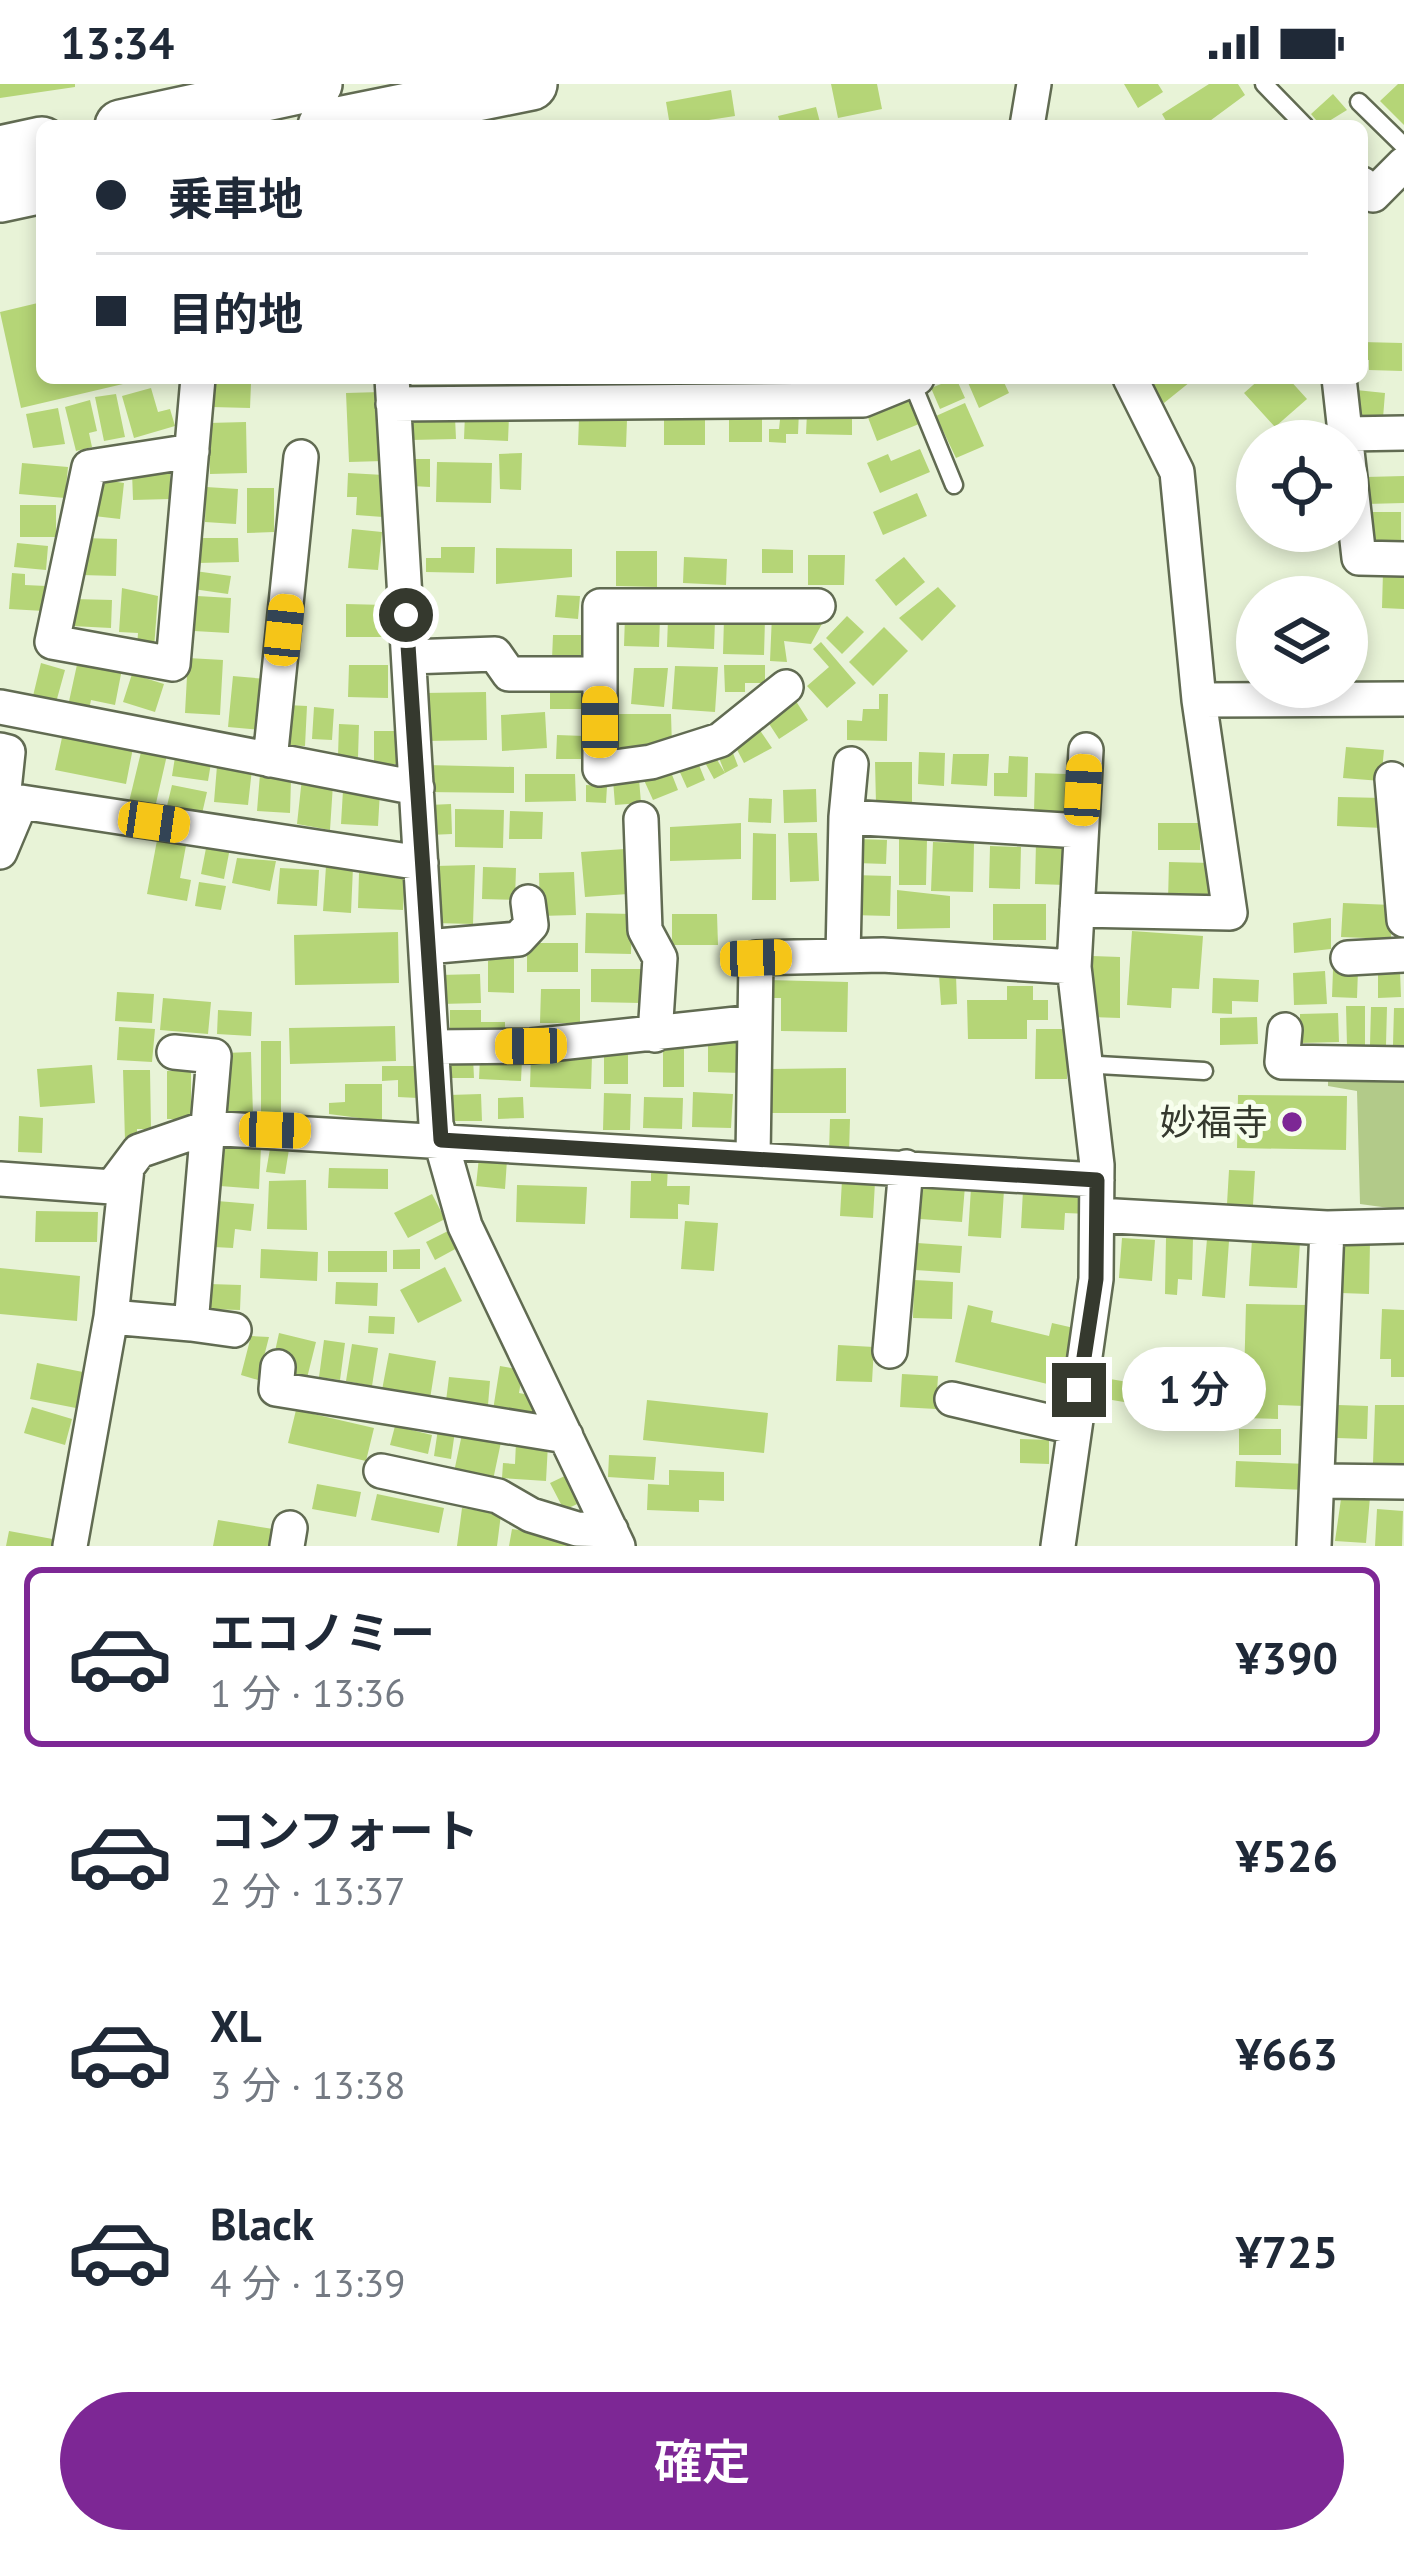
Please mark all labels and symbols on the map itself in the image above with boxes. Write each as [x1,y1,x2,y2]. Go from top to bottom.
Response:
route start [379,588,433,642]
car [262,592,306,668]
car [582,686,618,758]
car [1063,753,1103,827]
car [116,799,192,845]
car [719,939,793,977]
car [495,1027,567,1065]
place label: 妙福寺 [1160,1098,1268,1145]
marker: 妙福寺 [1279,1109,1305,1135]
car [238,1111,312,1149]
callout: 1 分 [1121,1348,1265,1432]
route end [1052,1363,1106,1417]

